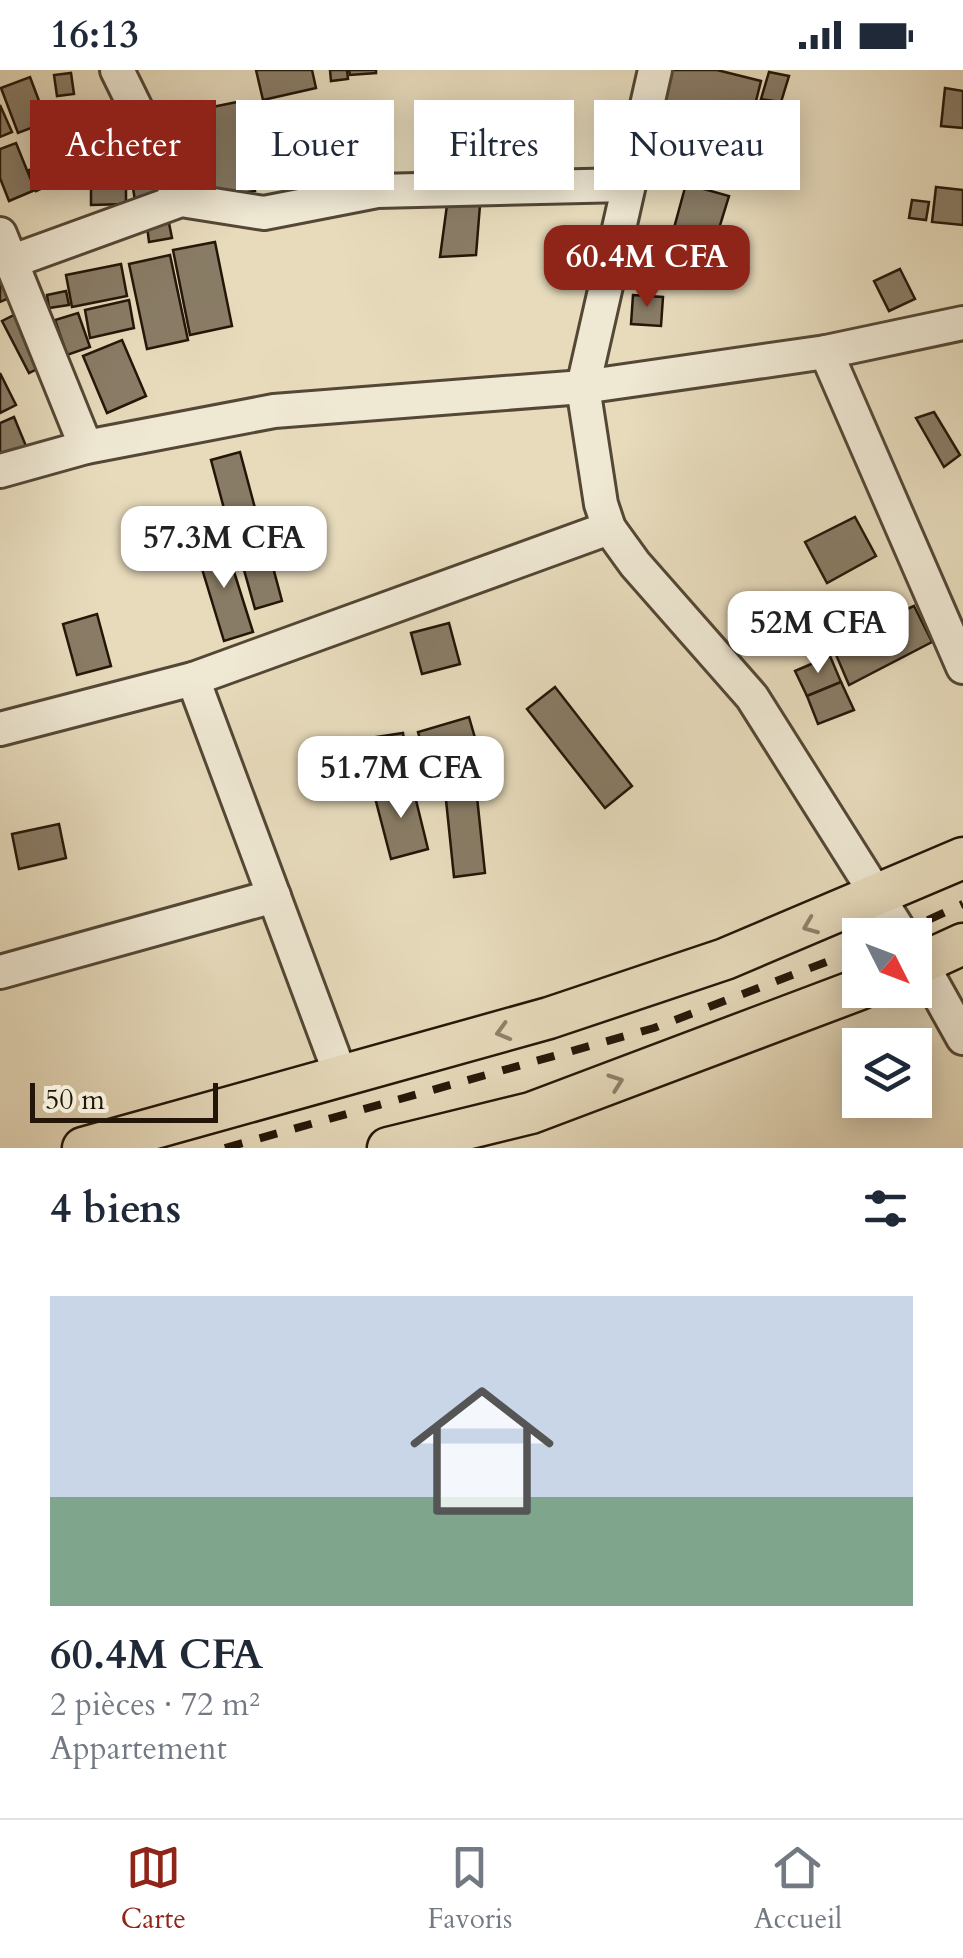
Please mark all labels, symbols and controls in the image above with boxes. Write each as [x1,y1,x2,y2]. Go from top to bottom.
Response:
text: 16:13 [50,9,139,61]
chip: Acheter [30,100,216,190]
chip: Louer [236,100,394,190]
chip: Filtres [414,100,574,190]
chip: Nouveau [594,100,800,190]
pin: 60.4M CFA [533,225,761,310]
text: 60.4M CFA [566,235,728,279]
pin: 57.3M CFA [110,506,338,591]
text: 57.3M CFA [143,516,305,560]
pin: 52M CFA [726,591,910,676]
text: 52M CFA [750,601,886,645]
pin: 51.7M CFA [287,736,515,821]
text: 51.7M CFA [320,746,482,790]
one-way arrow [802,914,819,934]
north arrow [842,918,932,1008]
map controls [842,918,932,1118]
one-way arrow [495,1020,512,1041]
button: layers [842,1028,932,1118]
one-way arrow [606,1073,623,1094]
scale bar [30,1078,218,1122]
text: 50 m [45,1081,105,1119]
text: 4 biens [50,1180,181,1237]
icon: filters [858,1181,913,1236]
icon: home [392,1361,572,1541]
text: 60.4M CFA [50,1626,263,1683]
text: 2 pièces · 72 m² [50,1683,260,1727]
text: Appartement [50,1727,227,1771]
tab: Carte [121,1840,186,1938]
tab: Favoris [427,1840,512,1938]
tab: Accueil [754,1840,842,1938]

